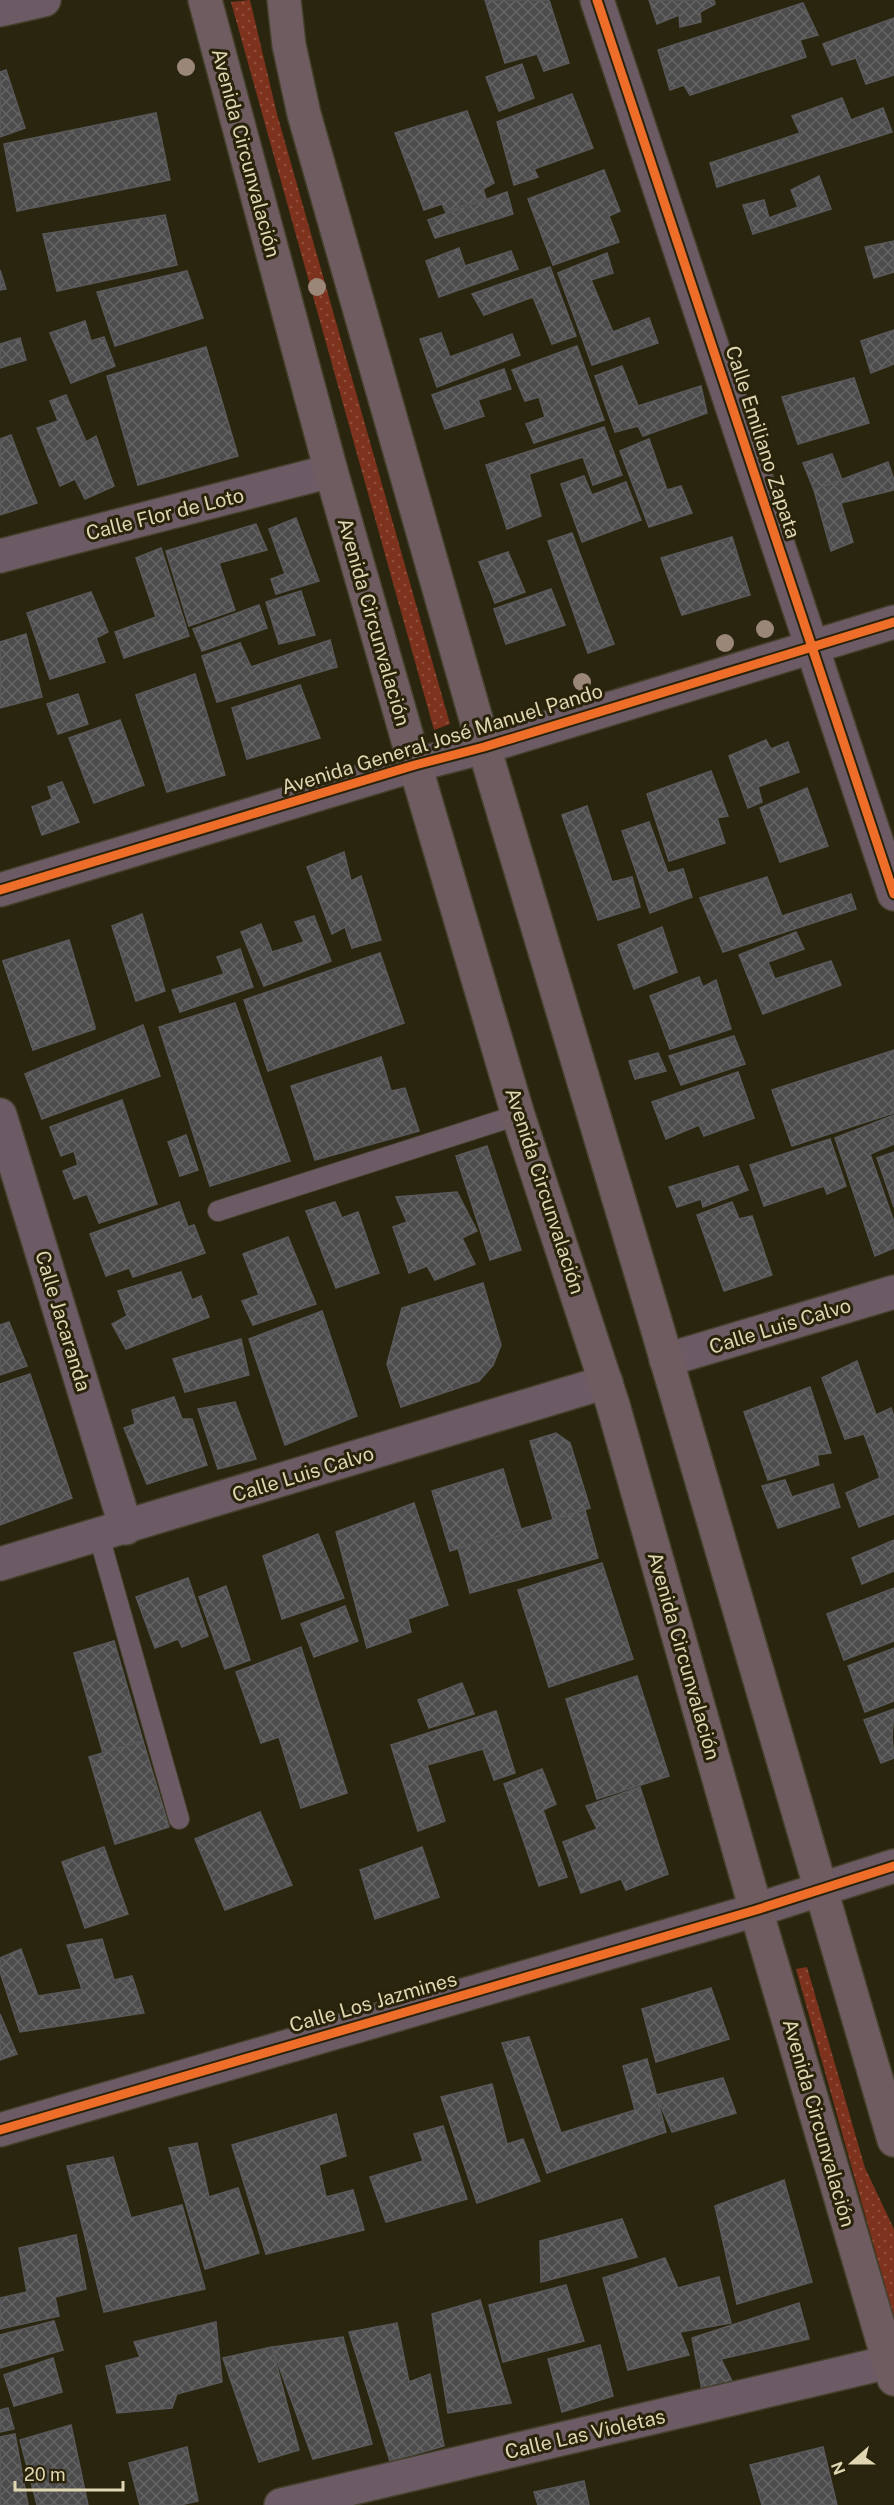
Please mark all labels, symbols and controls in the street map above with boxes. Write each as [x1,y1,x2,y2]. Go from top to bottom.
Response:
street label: Avenida Circunvalación [207,46,285,260]
street label: Calle Emiliano Zapata [720,343,806,541]
street label: Calle Flor de Loto [83,483,247,545]
street label: Avenida Circunvalación [333,515,415,729]
street label: Avenida General José Manuel Pando [279,679,605,799]
street label: Avenida Circunvalación [500,1085,590,1297]
street label: Calle Jacaranda [30,1248,96,1394]
street label: Calle Luis Calvo [706,1293,854,1359]
street label: Calle Luis Calvo [229,1441,377,1507]
street label: Avenida Circunvalación [643,1549,725,1763]
street label: Calle Los Jazmines [286,1967,460,2037]
street label: Avenida Circunvalación [778,2016,860,2230]
street label: Calle Las Violetas [503,2404,667,2464]
north arrow [822,2433,882,2493]
scale bar [15,2454,123,2492]
text: N [827,2459,850,2477]
text: 20 m [24,2464,66,2485]

